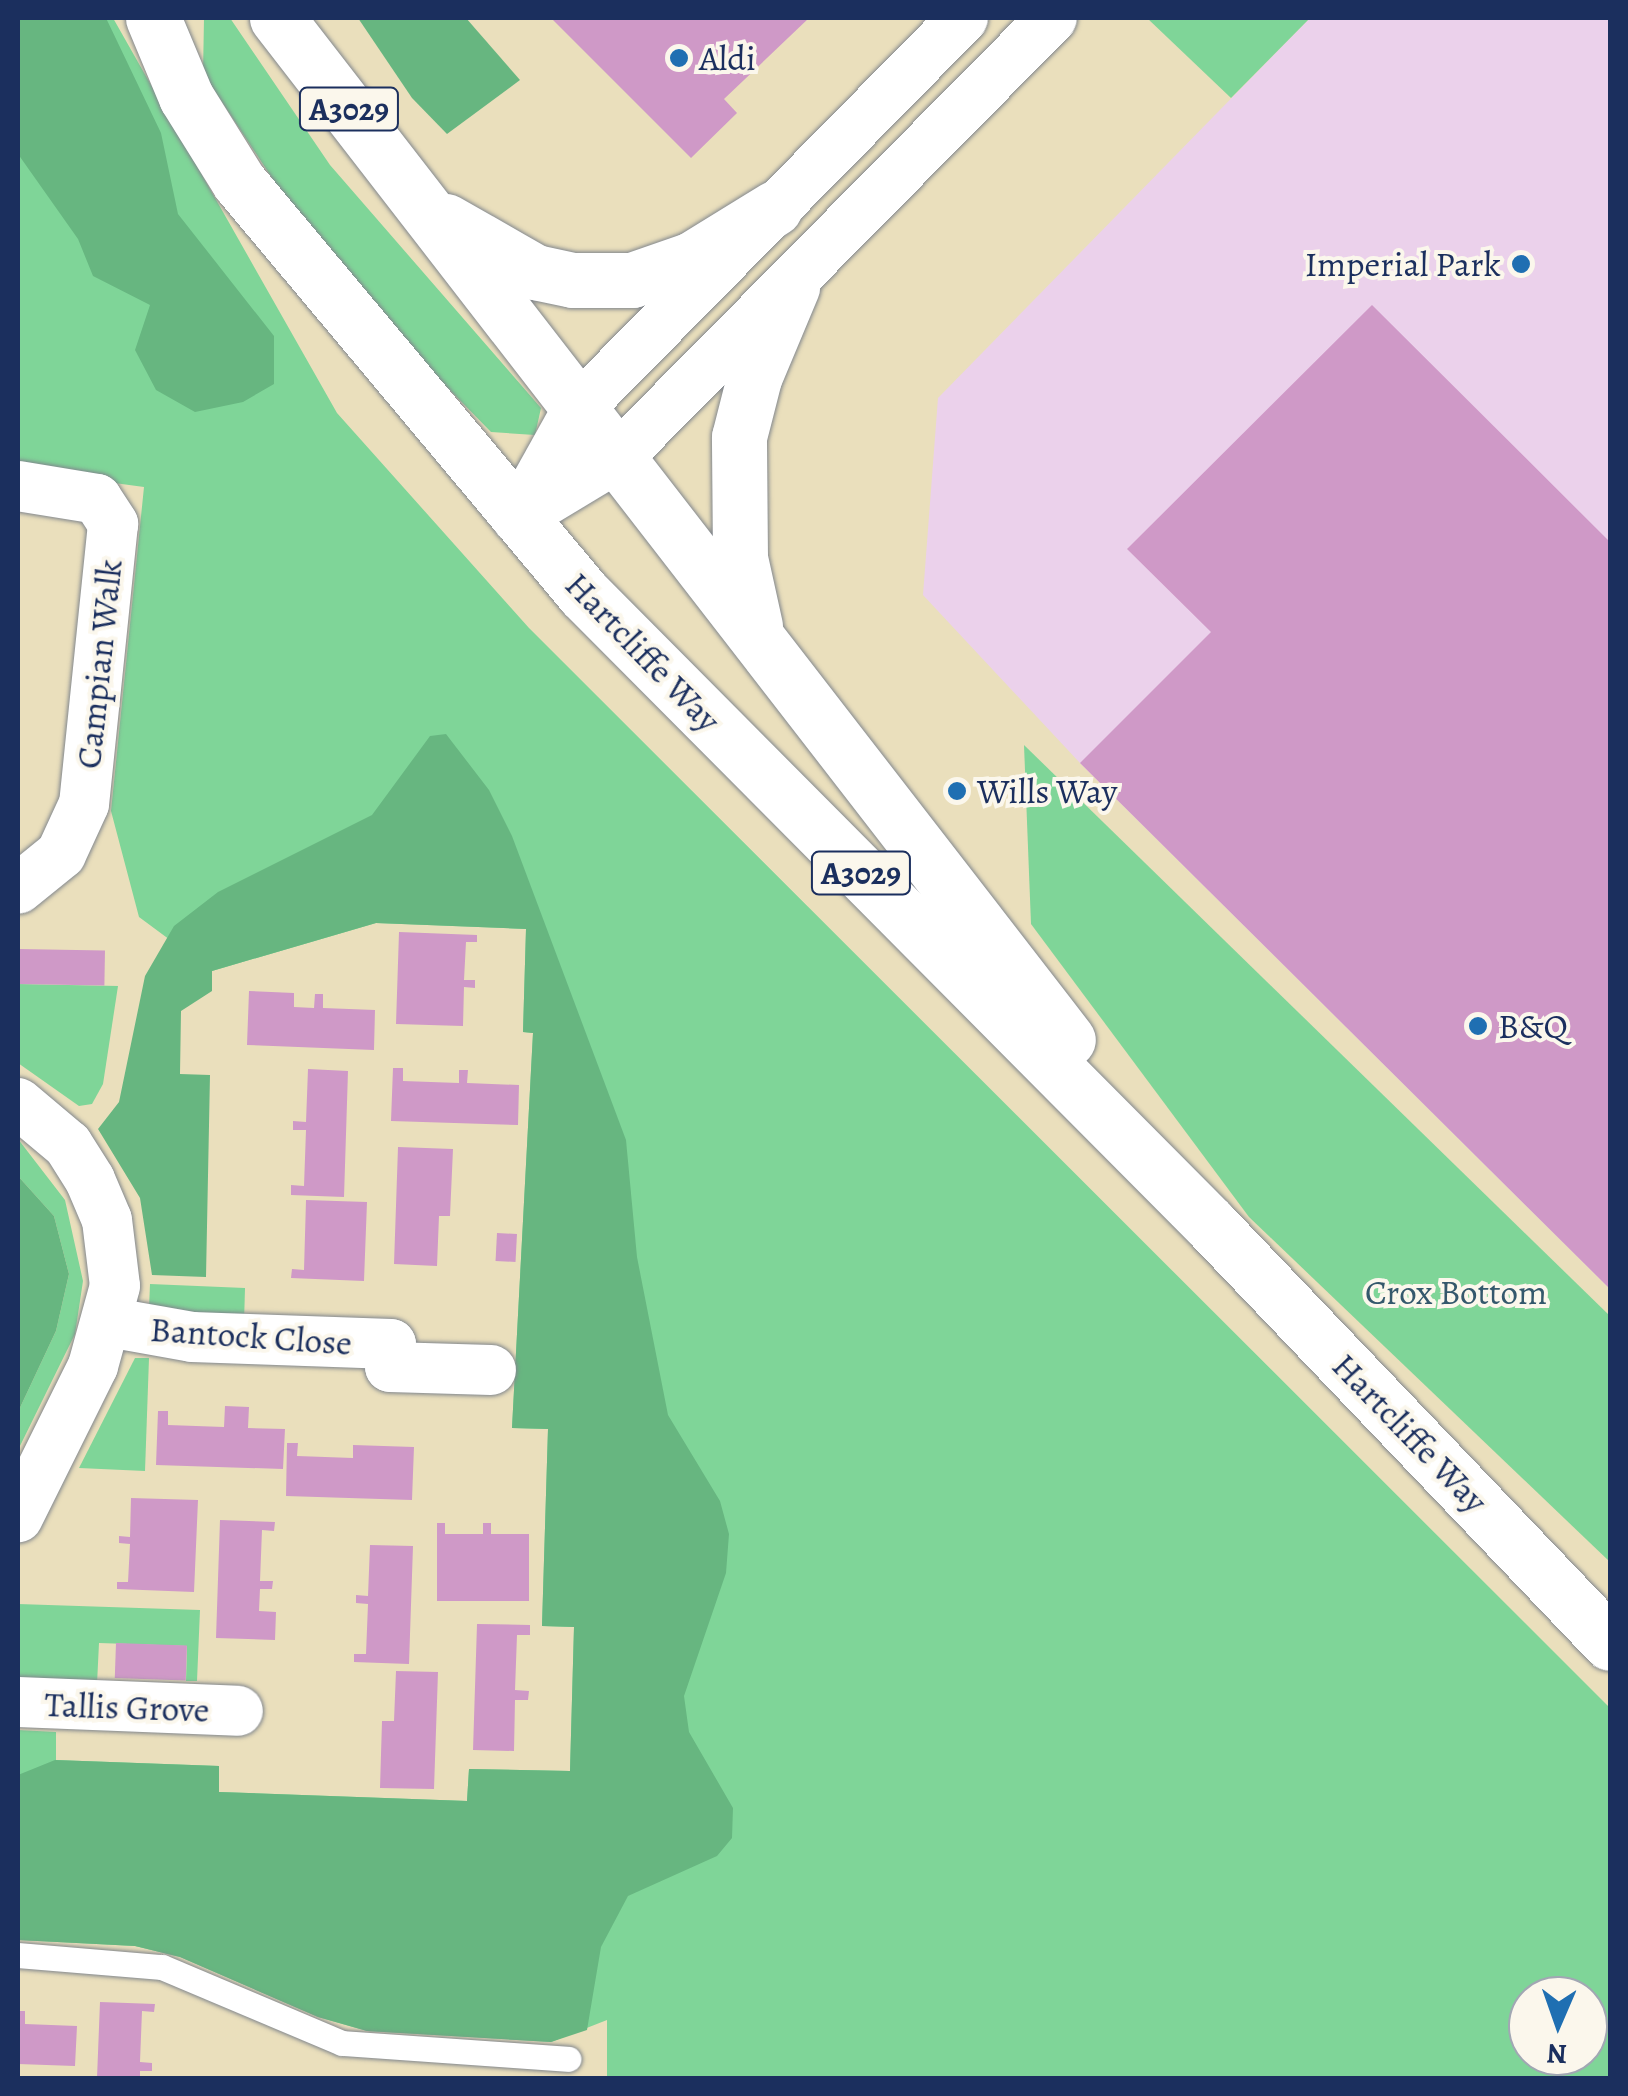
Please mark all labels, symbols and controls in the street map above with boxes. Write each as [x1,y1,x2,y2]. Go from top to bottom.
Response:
place label: Aldi [699,37,756,79]
marker: Aldi [668,47,690,69]
road number: A3029 [296,82,402,136]
place label: Imperial Park [1305,243,1501,285]
marker: Imperial Park [1510,253,1532,275]
street label: Campian Walk [67,557,131,771]
street label: Hartcliffe Way [557,564,729,740]
place label: Wills Way [977,770,1117,812]
marker: Wills Way [946,780,968,802]
road number: A3029 [808,846,914,900]
place label: B&Q [1498,1005,1568,1047]
marker: B&Q [1467,1015,1489,1037]
park label: Crox Bottom [1365,1271,1547,1313]
street label: Bantock Close [149,1308,353,1364]
street label: Hartcliffe Way [1324,1345,1496,1521]
street label: Tallis Grove [44,1683,210,1731]
north arrow [1508,1976,1608,2076]
text: N [1546,2035,1568,2073]

